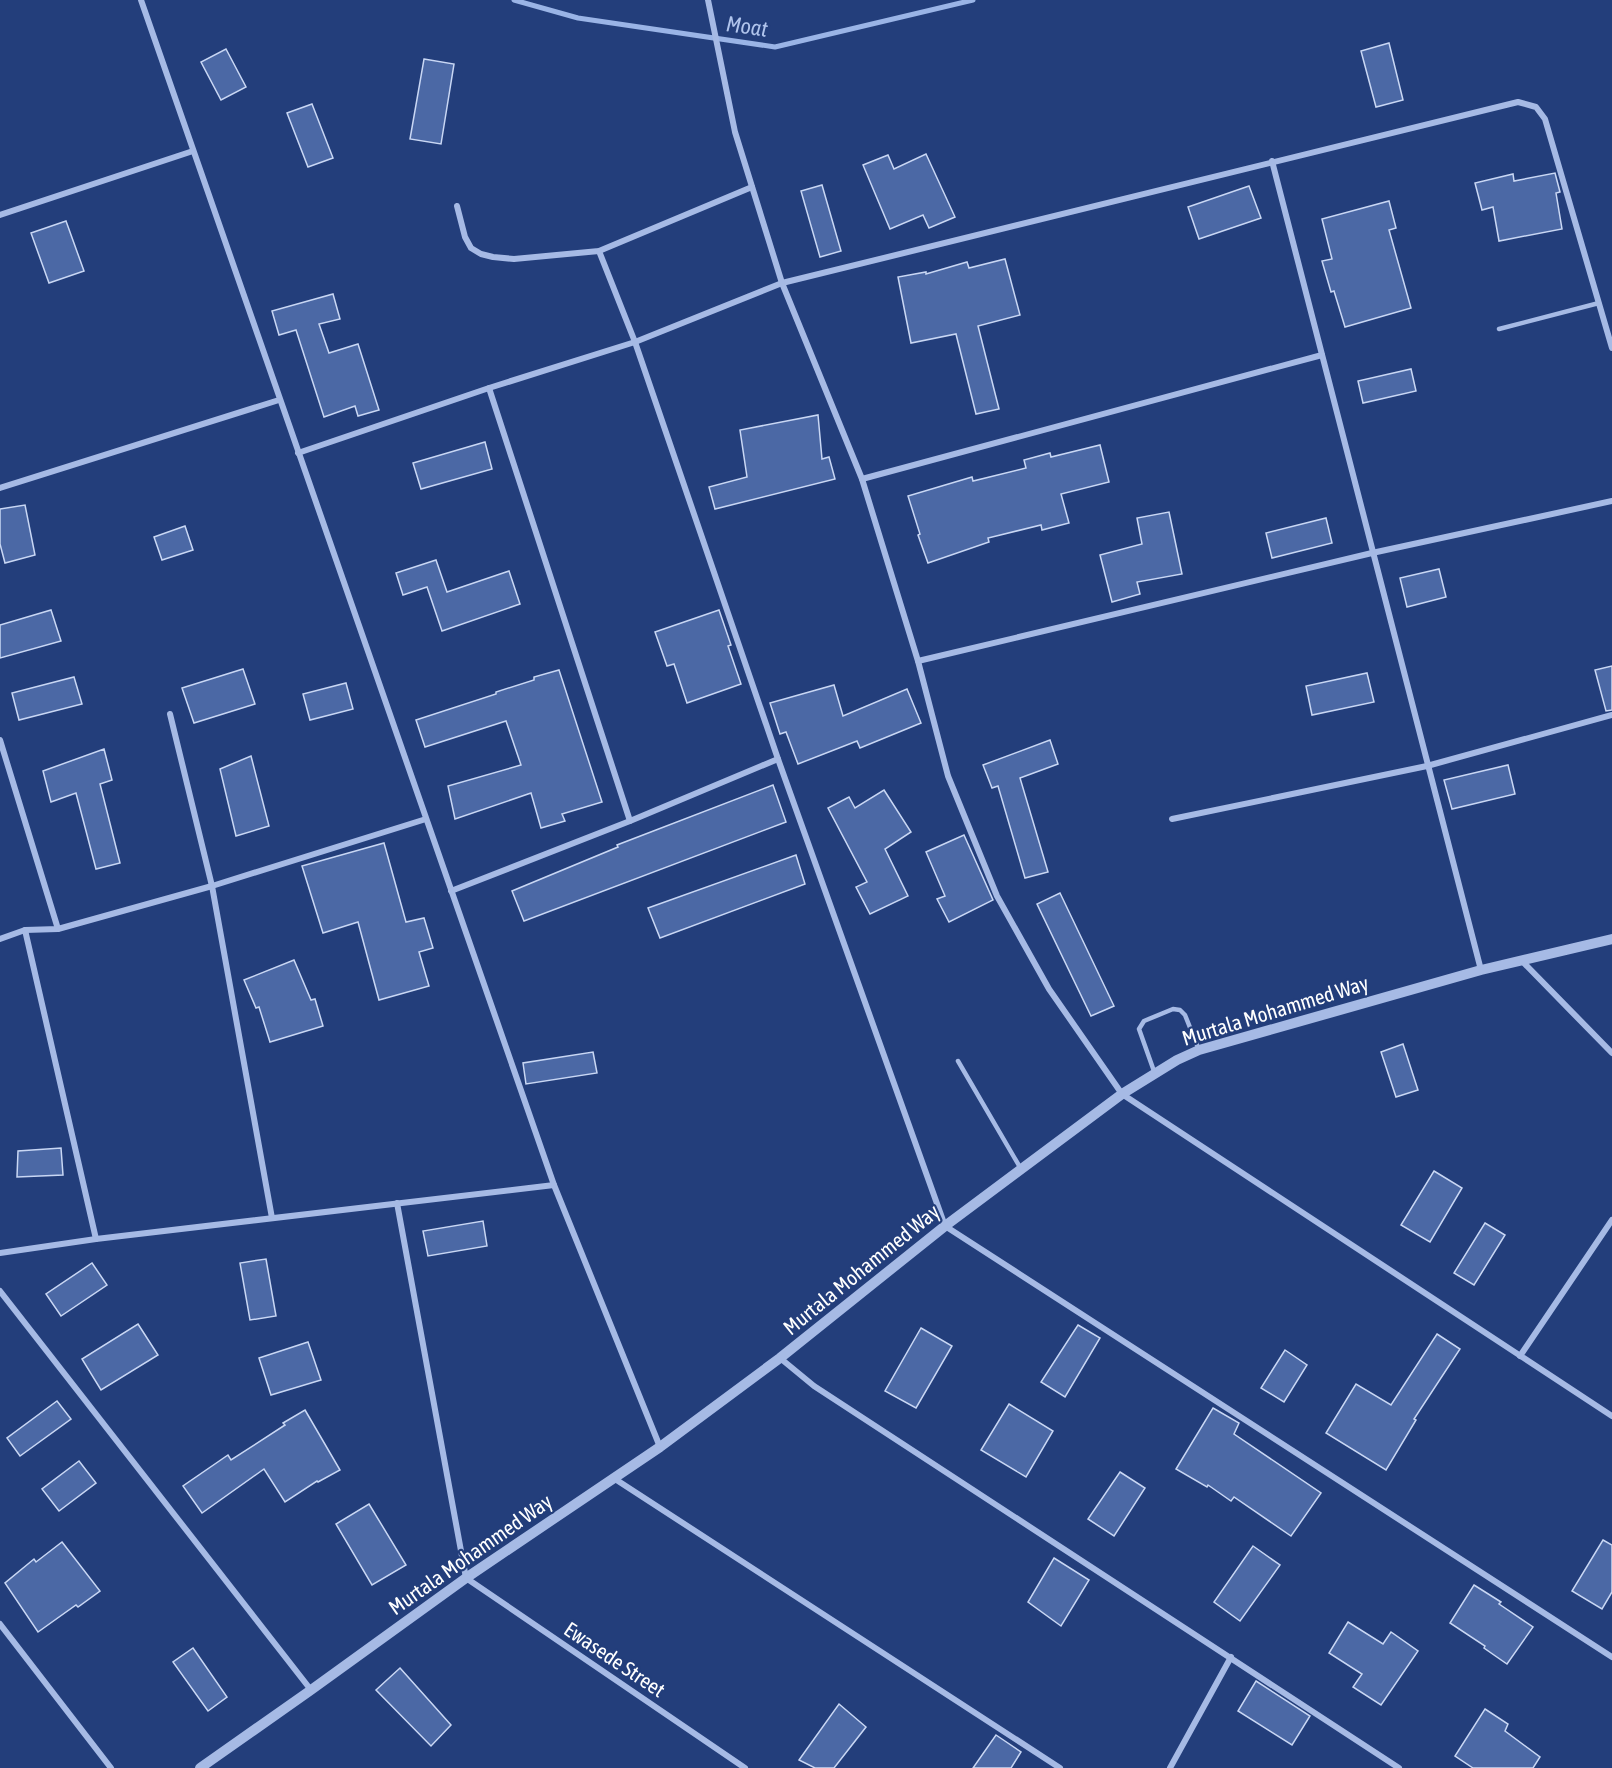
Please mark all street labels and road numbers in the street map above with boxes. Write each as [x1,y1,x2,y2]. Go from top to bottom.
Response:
street label: Murtala Mohammed Way [1179,970,1371,1050]
street label: Murtala Mohammed Way [778,1199,944,1339]
street label: Murtala Mohammed Way [384,1488,556,1619]
street label: Ewasede Street [560,1617,670,1701]

